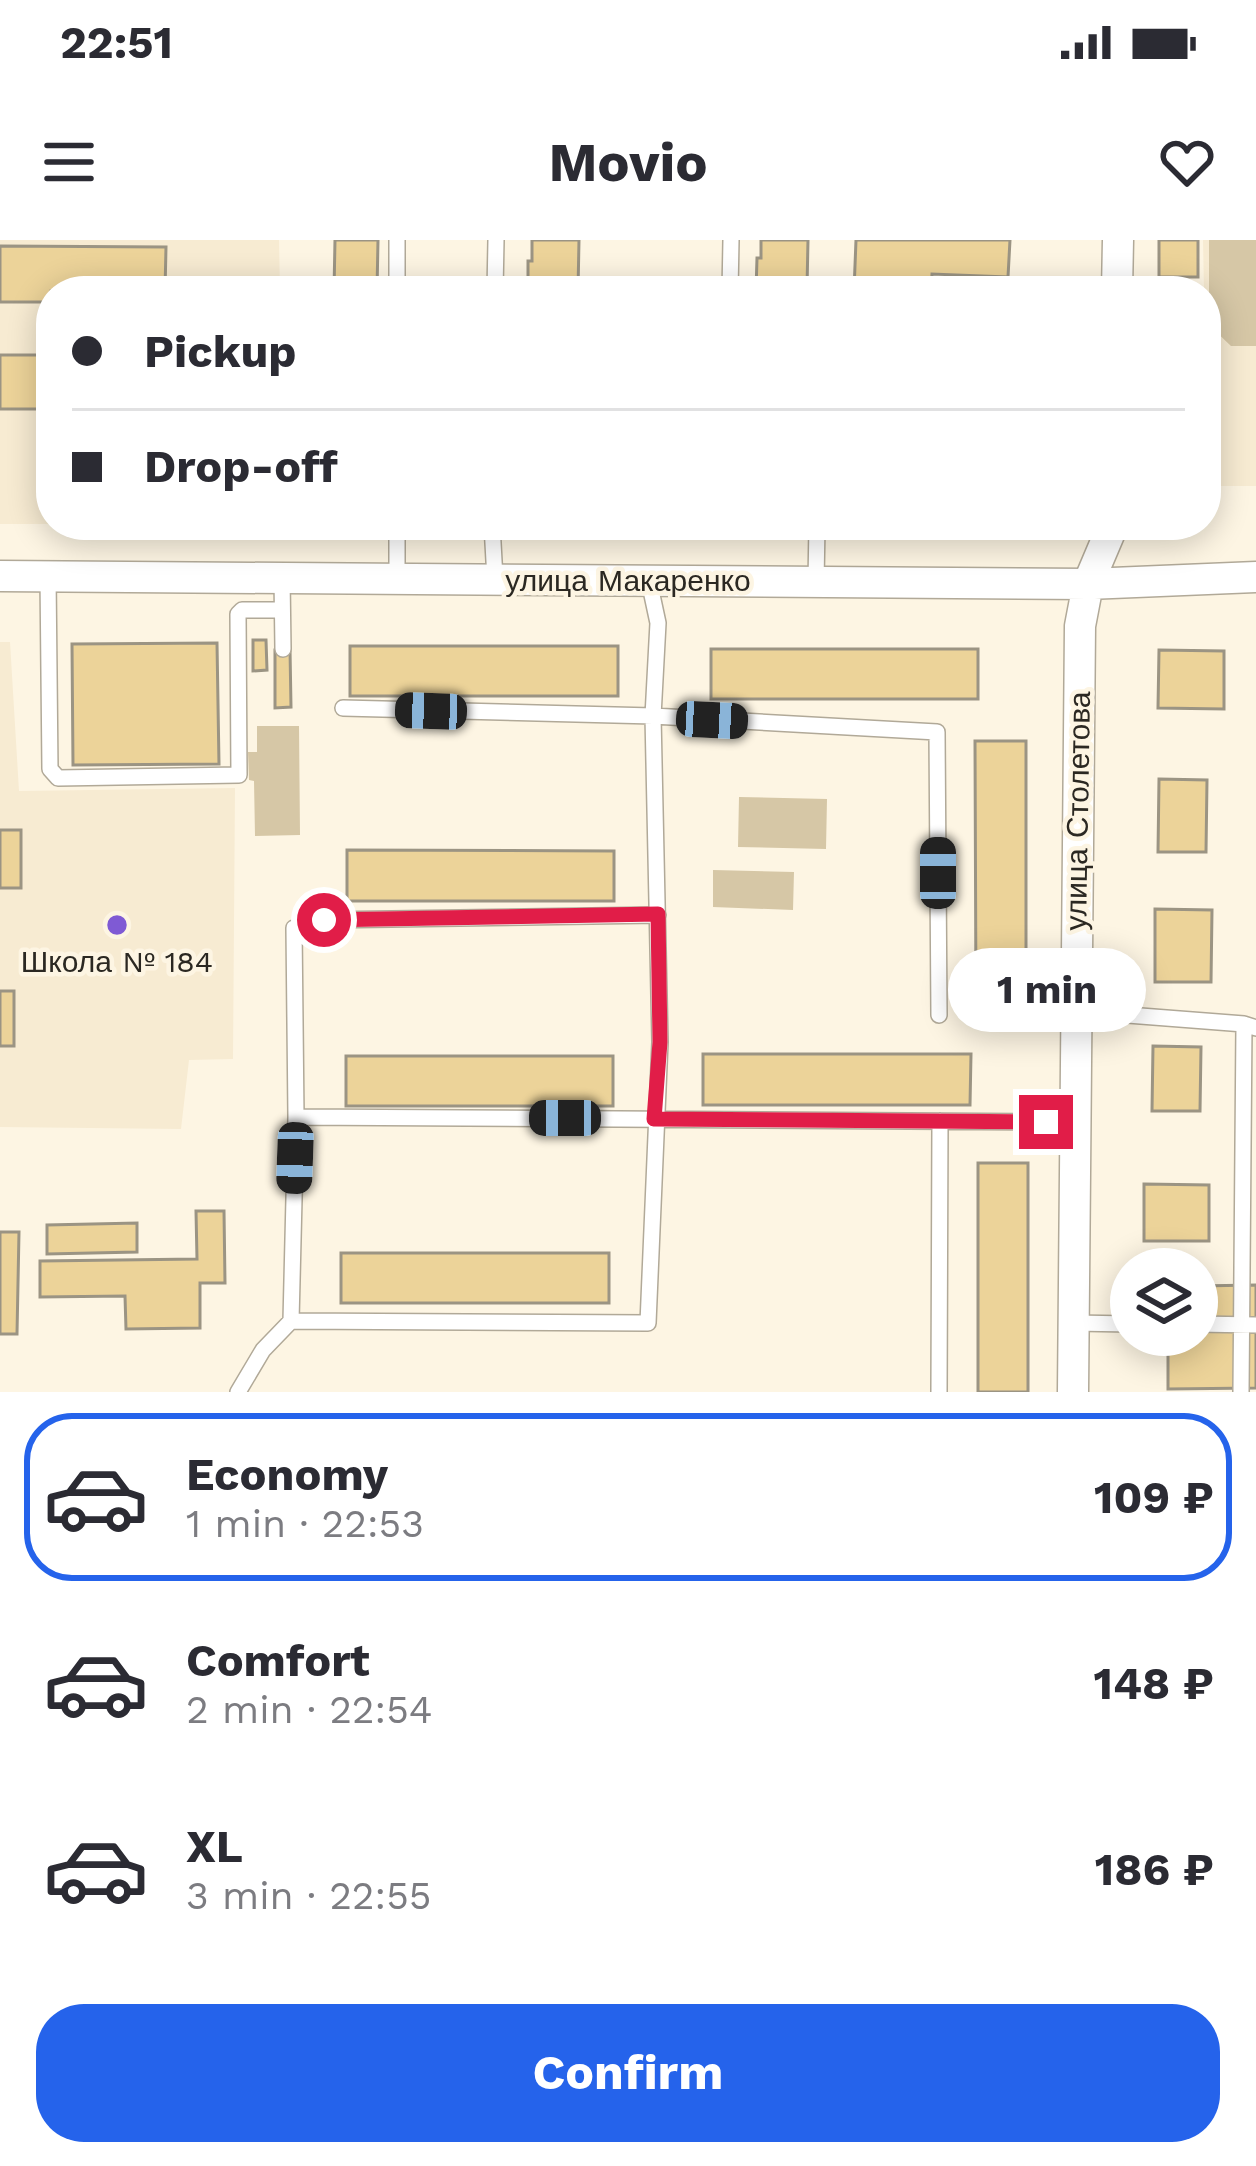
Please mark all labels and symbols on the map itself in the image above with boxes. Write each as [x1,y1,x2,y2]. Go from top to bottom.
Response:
street label: улица Макаренко [505,563,751,598]
street label: улица Столетова [1058,691,1097,931]
car [394,692,468,730]
car [675,700,749,740]
car [920,837,956,909]
route start [297,893,351,947]
marker: Школа № 184 [104,912,130,938]
place label: Школа № 184 [21,944,213,979]
callout: 1 min [947,948,1145,1032]
route end [1019,1095,1073,1149]
car [529,1100,601,1136]
car [276,1121,314,1195]

